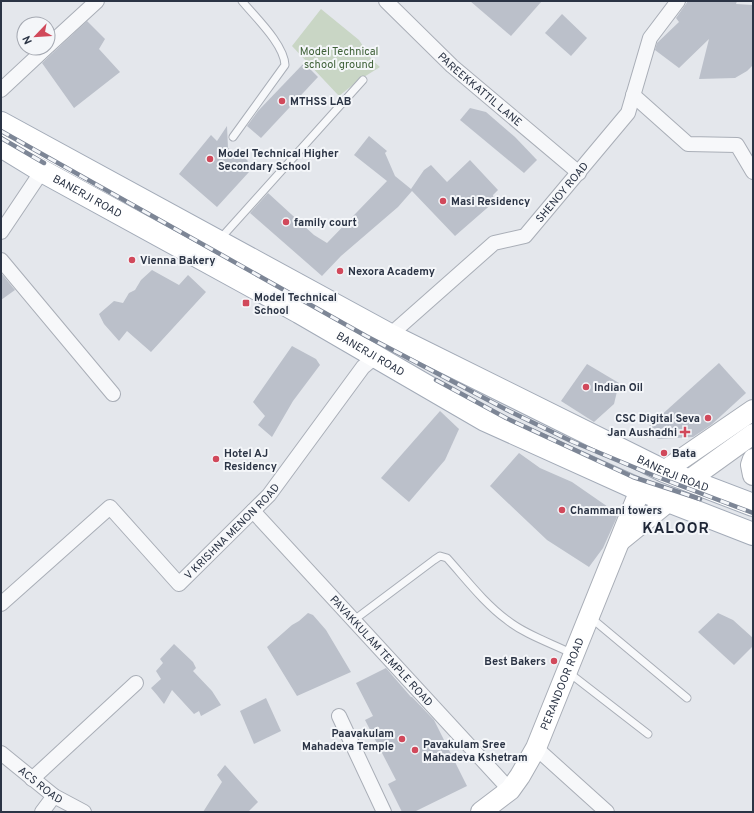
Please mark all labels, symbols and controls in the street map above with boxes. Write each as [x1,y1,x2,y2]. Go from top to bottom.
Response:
north arrow [16,16,56,56]
text: N [20,33,36,46]
park label: Model Technical school ground [300,45,378,72]
street label: PAREEKKATTIL LANE [434,50,524,130]
place label: MTHSS LAB [290,95,351,109]
marker: MTHSS LAB [277,96,287,106]
place label: Model Technical Higher Secondary School [218,147,339,174]
marker: Model Technical Higher Secondary School [205,154,215,164]
street label: SHENOY ROAD [533,159,592,226]
street label: BANERJI ROAD [50,172,124,221]
place label: Masi Residency [451,195,530,209]
marker: Masi Residency [438,196,448,206]
place label: family court [294,216,357,230]
marker: family court [281,217,291,227]
place label: Vienna Bakery [140,254,216,268]
marker: Vienna Bakery [127,255,137,265]
place label: Nexora Academy [348,265,435,279]
marker: Nexora Academy [335,266,345,276]
place label: Model Technical School [254,291,337,318]
marker: Model Technical School [241,298,251,308]
street label: BANERJI ROAD [333,329,407,380]
place label: Indian Oil [594,381,643,395]
marker: Indian Oil [581,382,591,392]
place label: CSC Digital Seva [615,412,700,426]
marker: CSC Digital Seva [703,413,713,423]
place label: Jan Aushadhi [607,426,677,440]
marker: Jan Aushadhi [680,427,690,437]
place label: Hotel AJ Residency [224,447,277,474]
place label: Bata [672,447,696,461]
marker: Bata [659,448,669,458]
street label: BANERJI ROAD [634,453,710,495]
marker: Hotel AJ Residency [211,454,221,464]
street label: V KRISHNA MENON ROAD [182,481,283,583]
place label: Chammani towers [570,504,662,518]
marker: Chammani towers [557,505,567,515]
district label: KALOOR [642,520,710,539]
street label: PAVAKKULAM TEMPLE ROAD [326,593,436,710]
street label: PERANDOOR ROAD [538,636,588,733]
place label: Best Bakers [484,655,546,669]
marker: Best Bakers [549,656,559,666]
place label: Paavakulam Mahadeva Temple [302,727,394,754]
marker: Paavakulam Mahadeva Temple [397,734,407,744]
place label: Pavakulam Sree Mahadeva Kshetram [423,738,528,765]
marker: Pavakulam Sree Mahadeva Kshetram [410,745,420,755]
street label: ACS ROAD [15,764,65,807]

